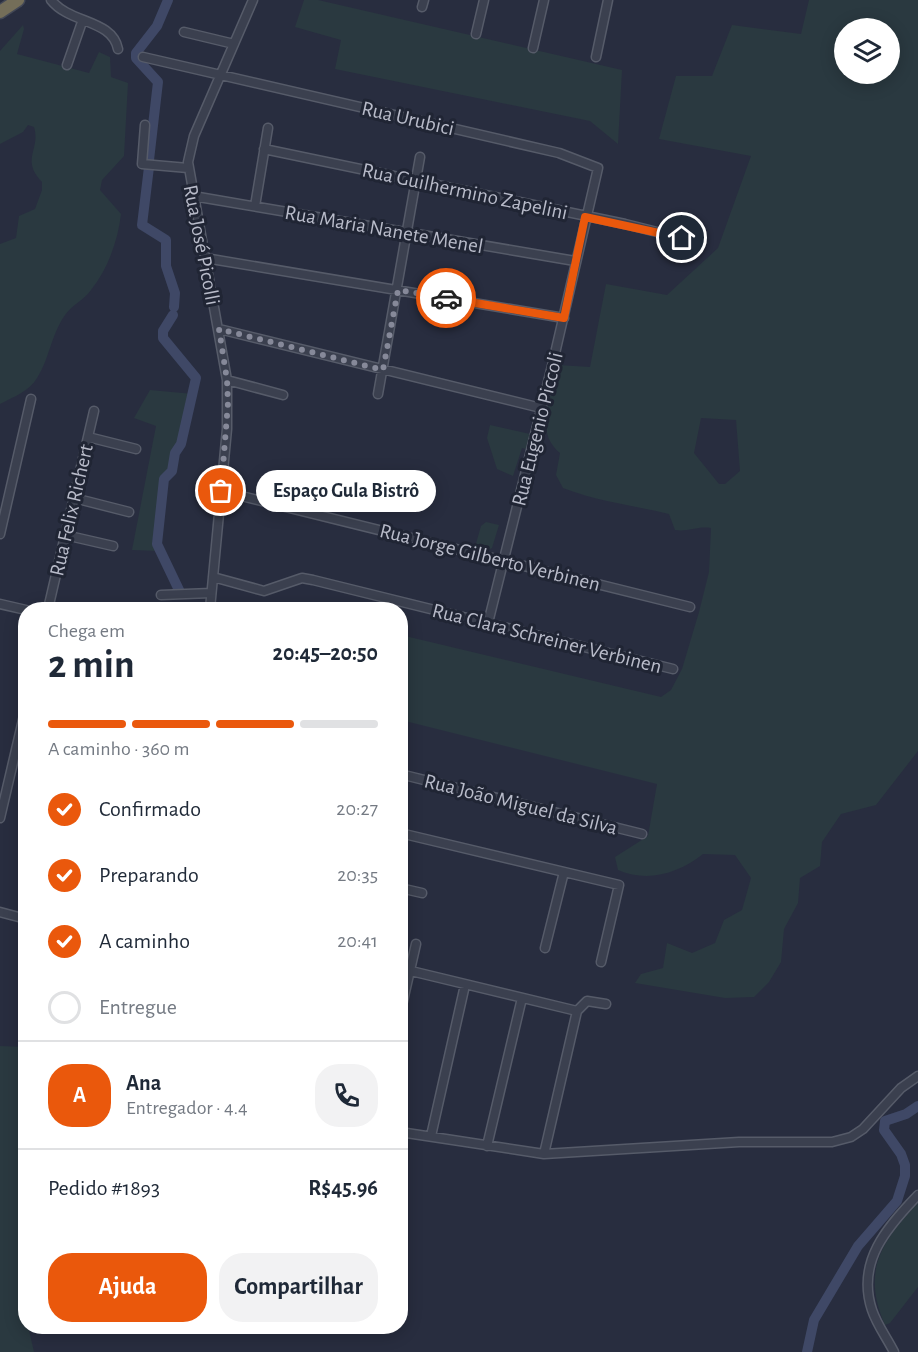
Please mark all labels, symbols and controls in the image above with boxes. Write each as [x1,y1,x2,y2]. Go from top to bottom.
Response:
map controls [834,18,900,84]
button: layers [834,18,900,84]
street label: Rua Urubici [360,98,456,139]
street label: Rua Guilhermino Zapelini [360,159,570,224]
street label: Rua José Picolli [180,183,223,307]
street label: Rua Maria Nanete Menel [283,202,485,257]
pin [656,212,707,263]
icon: home [665,221,698,254]
courier [416,268,476,328]
icon: car [430,282,463,315]
street label: Rua Eugenio Piccoli [508,350,567,508]
street label: Rua Felix Richert [46,442,97,578]
pin [195,465,246,516]
callout: Espaço Gula Bistrô [257,470,437,512]
icon: bag [204,474,237,507]
text: Espaço Gula Bistrô [273,481,419,501]
street label: Rua Jorge Gilberto Verbinen [377,520,602,595]
street label: Rua Clara Schreiner Verbinen [430,600,664,677]
text: Chega em [48,621,125,641]
text: 20:45–20:50 [273,642,378,664]
text: 2 min [48,646,135,685]
text: A caminho · 360 m [48,739,189,759]
street label: Rua João Miguel da Silva [422,770,620,839]
icon: check [48,793,81,826]
text: Confirmado [99,798,201,820]
text: 20:27 [336,799,378,819]
icon: check [48,859,81,892]
text: Preparando [99,864,199,886]
text: 20:35 [337,865,378,885]
icon: check [48,925,81,958]
text: A caminho [99,930,190,952]
text: 20:41 [337,931,378,951]
text: Entregue [99,996,177,1018]
button: phone [315,1064,378,1127]
text: Ana [126,1072,161,1094]
text: A [73,1084,86,1106]
text: Entregador · 4.4 [126,1098,248,1118]
text: Pedido #1893 [48,1177,160,1199]
text: R$45.96 [308,1177,378,1199]
button: Ajuda [48,1253,207,1322]
button: Compartilhar [219,1253,378,1322]

